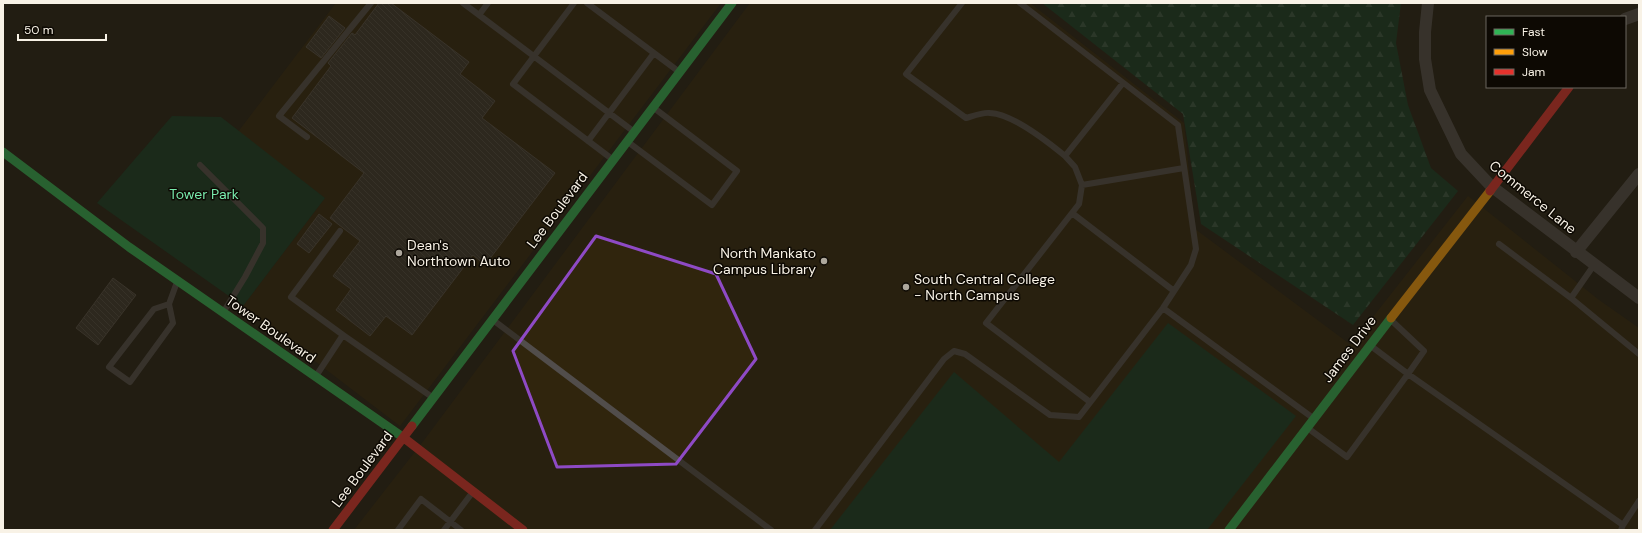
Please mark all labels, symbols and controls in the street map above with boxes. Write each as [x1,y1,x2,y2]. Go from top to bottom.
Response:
scale bar [18,16,106,42]
legend [1486,16,1626,88]
text: 50 m [24,22,53,38]
text: Fast [1522,24,1545,40]
text: Slow [1522,44,1548,60]
text: Jam [1522,64,1545,80]
street label: Commerce Lane [1486,156,1580,238]
street label: Lee Boulevard [523,168,591,252]
park label: Tower Park [169,185,239,203]
place label: Dean's Northtown Auto [407,236,510,270]
place label: North Mankato Campus Library [713,244,816,278]
marker: Dean's Northtown Auto [394,248,404,258]
marker: North Mankato Campus Library [819,256,829,266]
place label: South Central College - North Campus [914,270,1055,304]
marker: South Central College - North Campus [901,282,911,292]
street label: Tower Boulevard [222,291,320,367]
street label: James Drive [1318,312,1380,386]
street label: Lee Boulevard [328,427,396,511]

